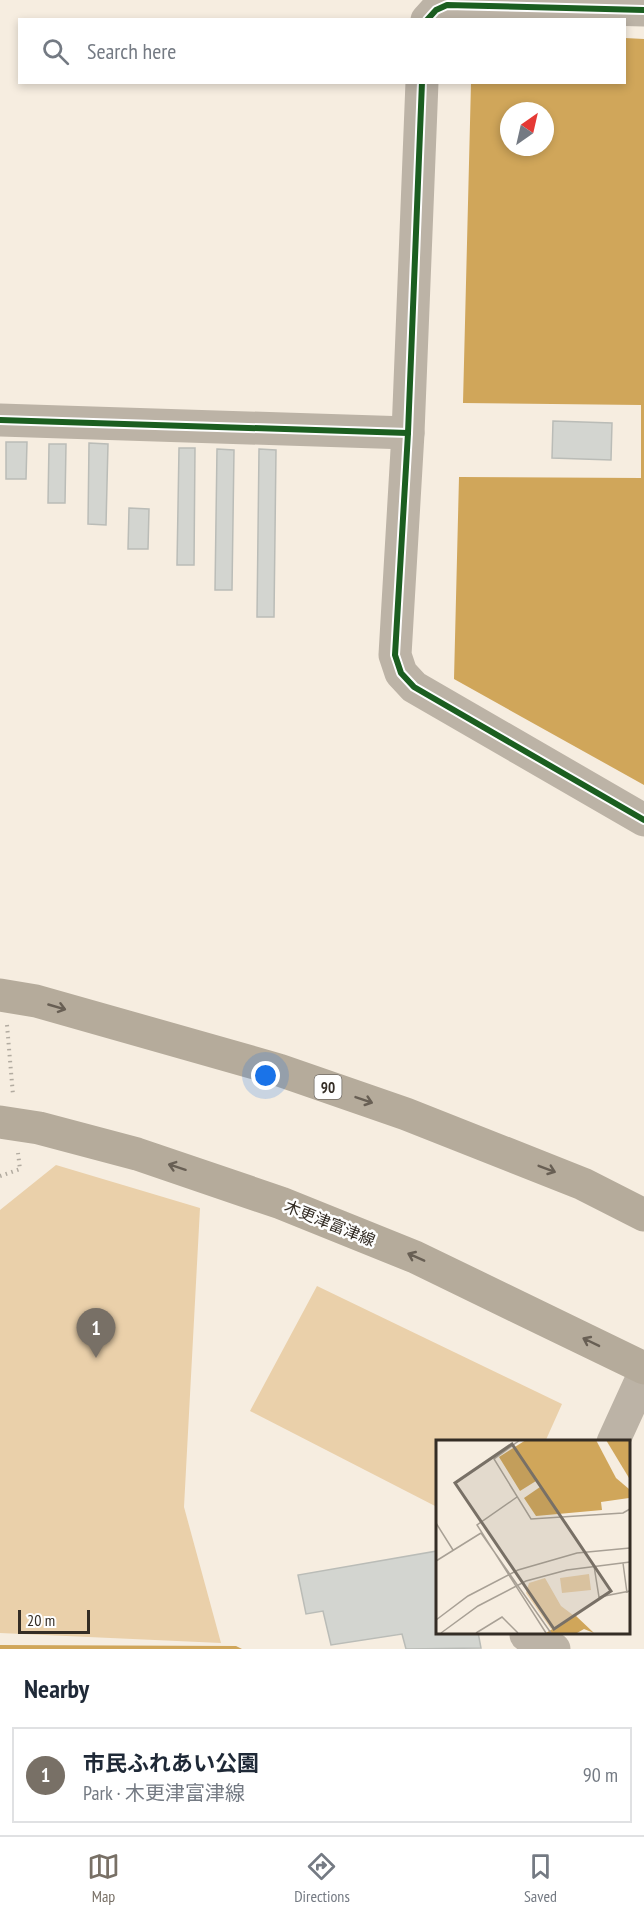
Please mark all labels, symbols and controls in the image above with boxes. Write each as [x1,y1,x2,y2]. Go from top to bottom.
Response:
search box [18,18,626,84]
icon: search [39,35,72,68]
text: Search here [87,37,176,65]
north arrow [500,102,554,156]
one-way arrow [47,1002,66,1013]
your location [251,1061,280,1090]
road number: 90 [314,1075,342,1099]
one-way arrow [354,1095,373,1106]
one-way arrow [168,1161,187,1172]
one-way arrow [537,1165,555,1176]
street label: 木更津富津線 [282,1196,378,1250]
one-way arrow [407,1251,425,1263]
pin: 1 [76,1308,116,1358]
one-way arrow [583,1336,601,1348]
inset map [436,1440,629,1634]
scale bar [18,1607,90,1634]
text: 20 m [27,1610,55,1630]
text: Nearby [24,1672,89,1705]
text: 市民ふれあい公園 [83,1749,259,1777]
text: 1 [41,1762,50,1788]
text: 90 m [583,1762,618,1788]
text: Park · 木更津富津線 [83,1780,245,1806]
tab: Map [87,1850,120,1906]
tab: Directions [294,1850,350,1906]
tab: Saved [524,1850,557,1906]

